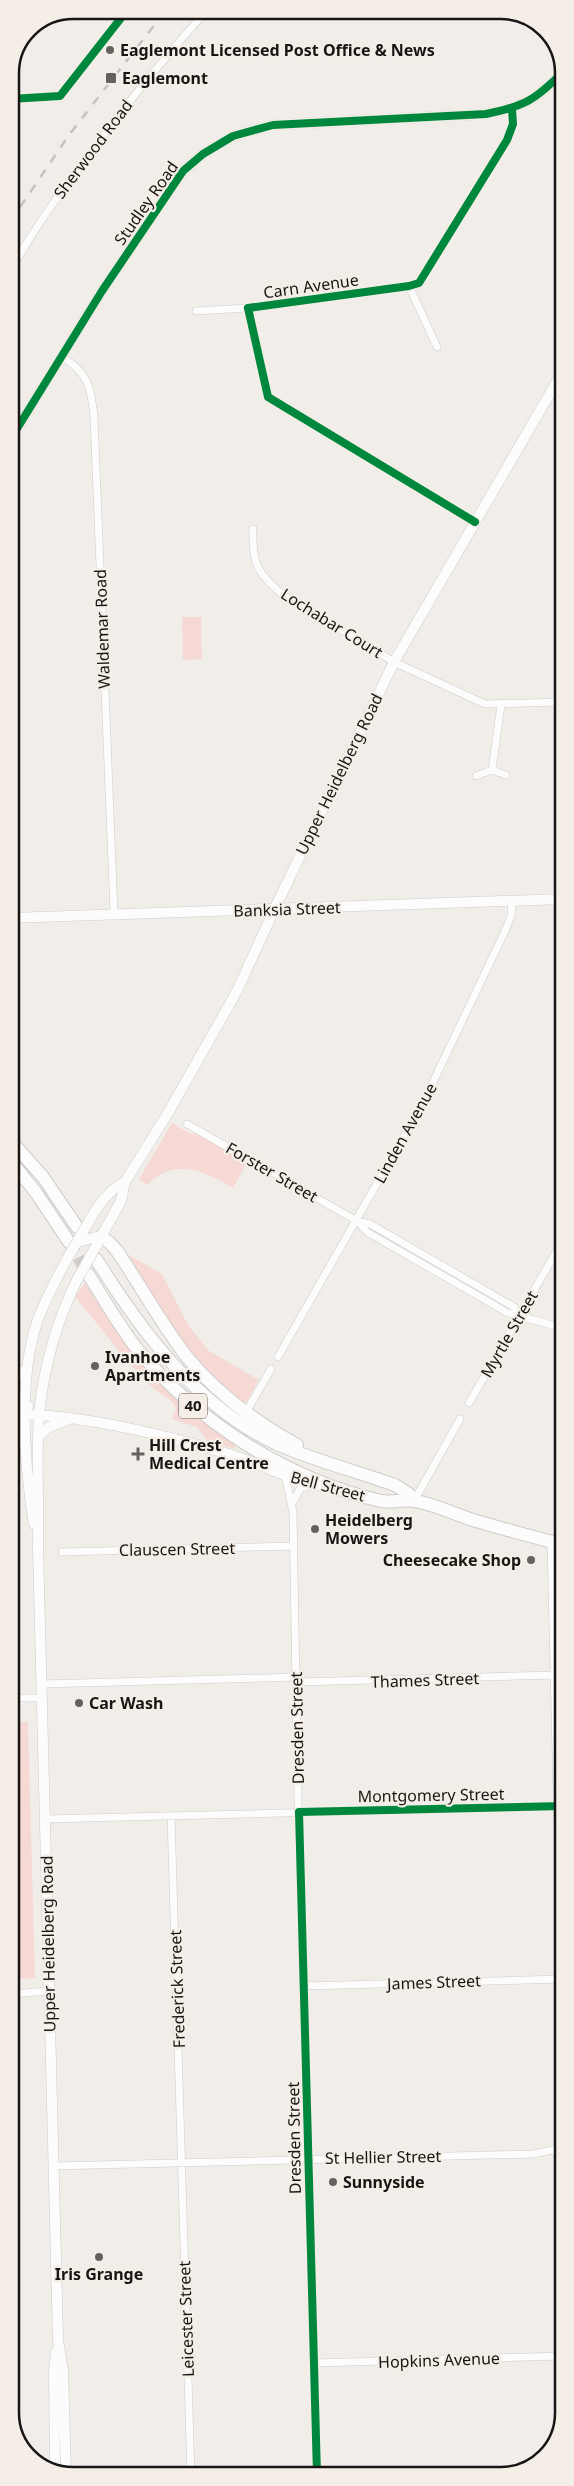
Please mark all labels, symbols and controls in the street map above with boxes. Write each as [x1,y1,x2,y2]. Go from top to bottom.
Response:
place label: Eaglemont Licensed Post Office & News [120,39,435,61]
marker: Eaglemont Licensed Post Office & News [104,44,116,56]
place label: Eaglemont [122,67,208,89]
marker: Eaglemont [104,71,118,85]
street label: Sherwood Road [48,95,138,203]
street label: Studley Road [109,157,183,249]
street label: Carn Avenue [262,268,360,304]
street label: Waldemar Road [89,569,115,689]
street label: Lochabar Court [277,583,387,663]
street label: Upper Heidelberg Road [290,690,388,858]
street label: Banksia Street [233,896,341,922]
street label: Linden Avenue [368,1079,442,1187]
street label: Forster Street [222,1137,322,1207]
street label: Myrtle Street [475,1286,543,1382]
place label: Ivanhoe Apartments [105,1346,200,1386]
marker: Ivanhoe Apartments [89,1360,101,1372]
road number: 40 [179,1394,207,1418]
place label: Hill Crest Medical Centre [149,1434,269,1474]
marker: Hill Crest Medical Centre [131,1447,145,1461]
street label: Bell Street [288,1465,368,1507]
place label: Heidelberg Mowers [325,1509,413,1549]
marker: Heidelberg Mowers [309,1523,321,1535]
street label: Clauscen Street [119,1537,235,1561]
place label: Cheesecake Shop [383,1549,521,1571]
marker: Cheesecake Shop [525,1554,537,1566]
street label: Thames Street [371,1667,480,1693]
street label: Dresden Street [285,1671,309,1784]
place label: Car Wash [89,1692,163,1714]
marker: Car Wash [73,1697,85,1709]
street label: Montgomery Street [357,1783,505,1807]
street label: Upper Heidelberg Road [35,1855,61,2033]
street label: Frederick Street [164,1929,190,2048]
street label: James Street [385,1969,481,1995]
street label: Dresden Street [282,2081,306,2194]
street label: St Hellier Street [325,2145,442,2169]
place label: Sunnyside [343,2171,425,2193]
marker: Sunnyside [327,2176,339,2188]
marker: Iris Grange [93,2251,105,2263]
street label: Leicester Street [173,2260,199,2377]
place label: Iris Grange [55,2263,143,2285]
street label: Hopkins Avenue [378,2347,500,2373]

